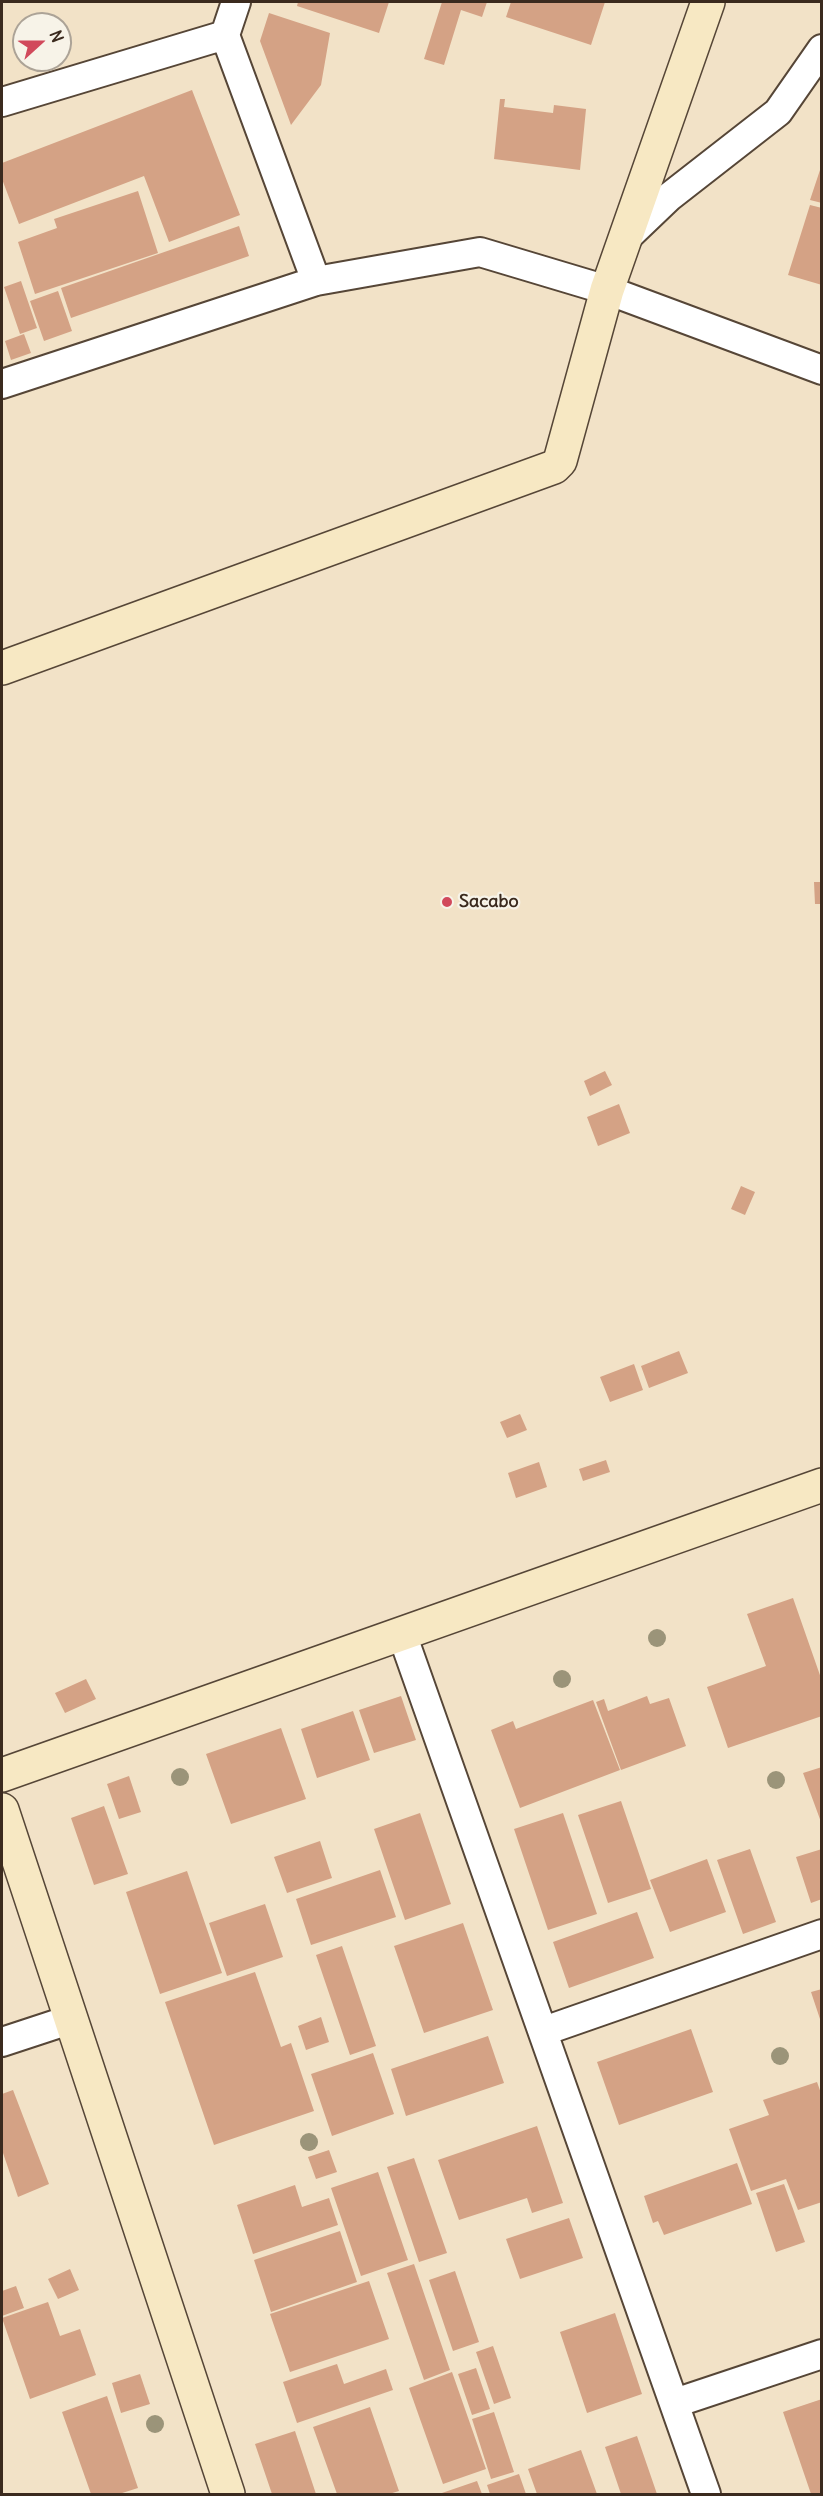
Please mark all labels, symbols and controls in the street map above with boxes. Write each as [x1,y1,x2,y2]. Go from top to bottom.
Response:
north arrow [12,12,72,72]
text: N [46,28,68,45]
place label: Sacabo [459,891,519,913]
marker: Sacabo [440,895,454,909]

